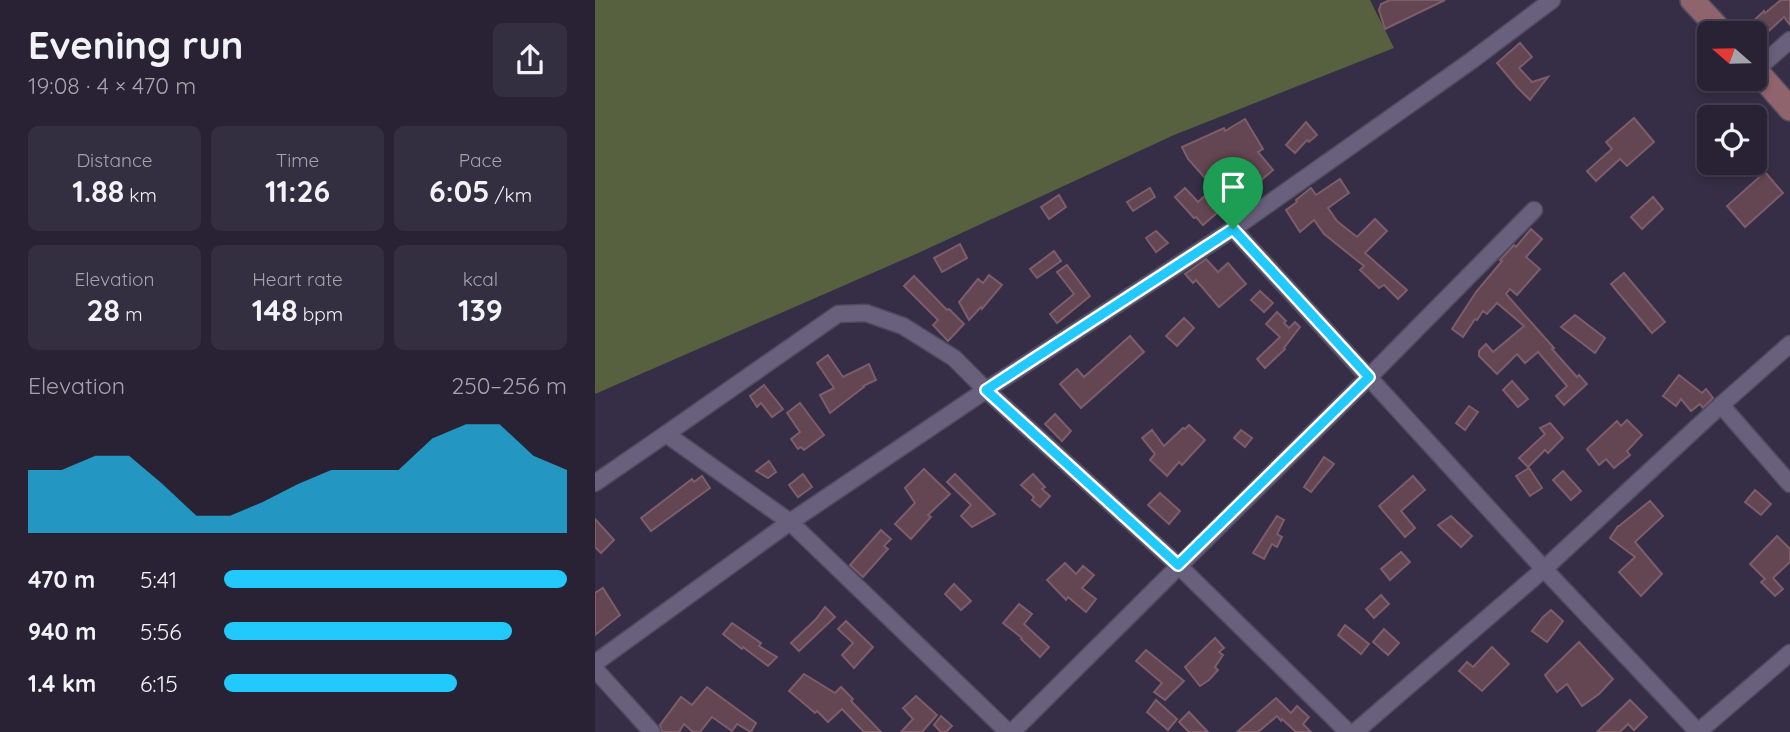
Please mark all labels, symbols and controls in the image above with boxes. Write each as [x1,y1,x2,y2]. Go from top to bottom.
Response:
text: Evening run [28,21,243,69]
north arrow [1697,21,1767,91]
map controls [1697,21,1767,175]
button: share [493,23,567,97]
text: 19:08 · 4 × 470 m [28,71,196,100]
button: locate [1697,105,1767,175]
text: Distance [76,148,153,172]
text: Time [276,148,319,172]
text: Pace [459,148,502,172]
pin [1203,157,1263,229]
icon: arrive [1214,168,1252,206]
text: 1.88 [72,172,124,210]
text: 11:26 [265,172,330,210]
text: 6:05 [429,172,489,210]
text: km [124,183,157,207]
text: /km [489,183,532,207]
text: Elevation [74,267,155,291]
text: Heart rate [252,267,343,291]
text: kcal [463,267,498,291]
text: 28 [86,291,120,329]
text: 148 [252,291,298,329]
text: 139 [458,291,503,329]
text: m [120,302,143,326]
text: bpm [298,302,343,326]
text: Elevation [28,371,125,400]
text: 250–256 m [451,371,567,400]
text: 470 m [28,565,95,594]
text: 5:41 [140,565,177,594]
text: 940 m [28,617,96,646]
text: 5:56 [140,617,182,646]
text: 1.4 km [28,669,96,698]
text: 6:15 [140,669,178,698]

